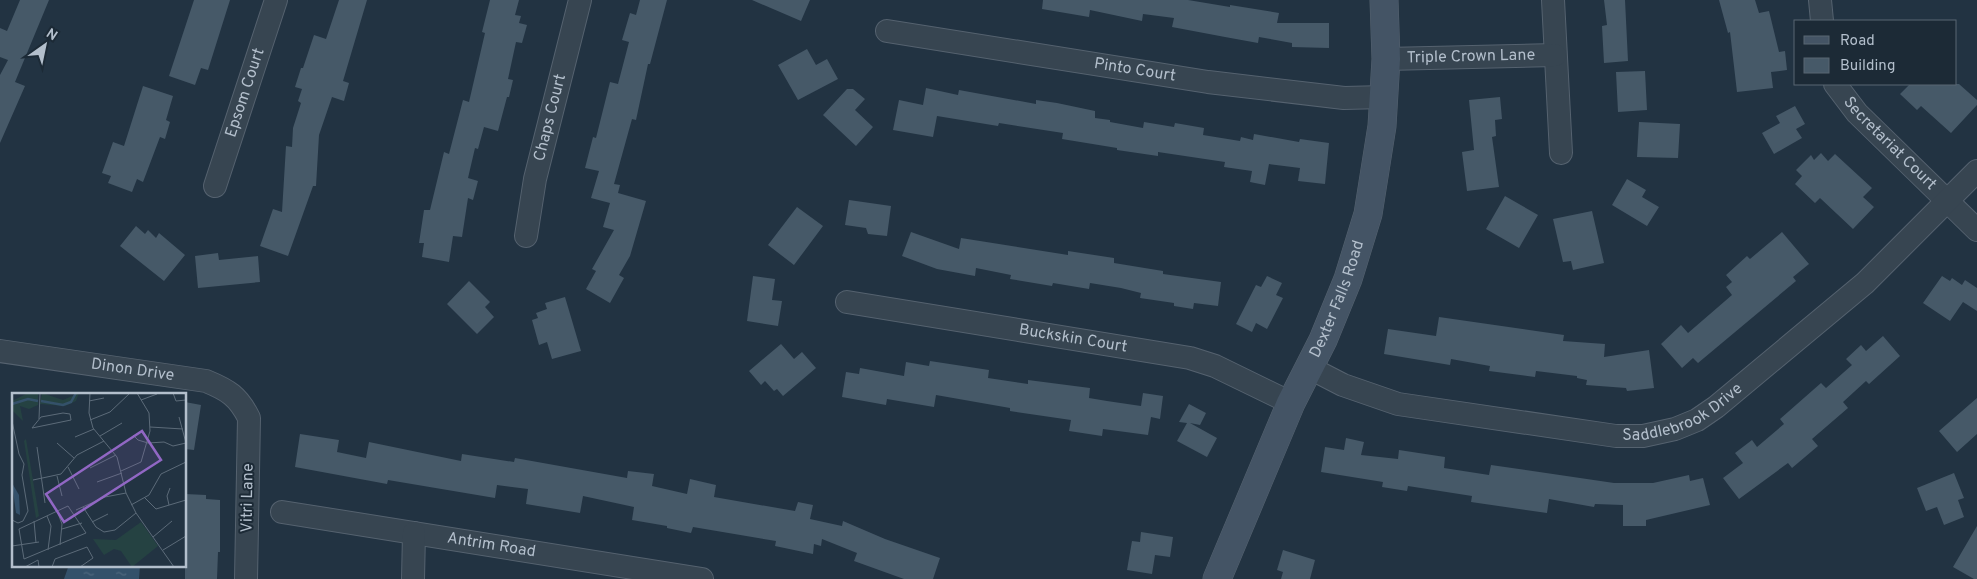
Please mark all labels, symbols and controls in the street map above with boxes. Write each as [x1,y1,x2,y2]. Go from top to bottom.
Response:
north arrow [20,20,70,70]
legend [1794,20,1957,85]
text: N [42,25,60,45]
text: Road [1840,32,1875,51]
street label: Triple Crown Lane [1407,45,1535,69]
street label: Epsom Court [222,46,270,140]
street label: Pinto Court [1093,54,1177,87]
text: Building [1840,57,1895,76]
street label: Chaps Court [530,72,571,163]
street label: Secretariat Court [1838,93,1940,195]
street label: Dexter Falls Road [1306,238,1369,361]
street label: Buckskin Court [1017,320,1129,358]
street label: Dinon Drive [90,354,176,386]
street label: Saddlebrook Drive [1622,379,1747,446]
inset map [12,393,186,566]
street label: Vitri Lane [237,463,259,533]
street label: Antrim Road [445,528,537,562]

